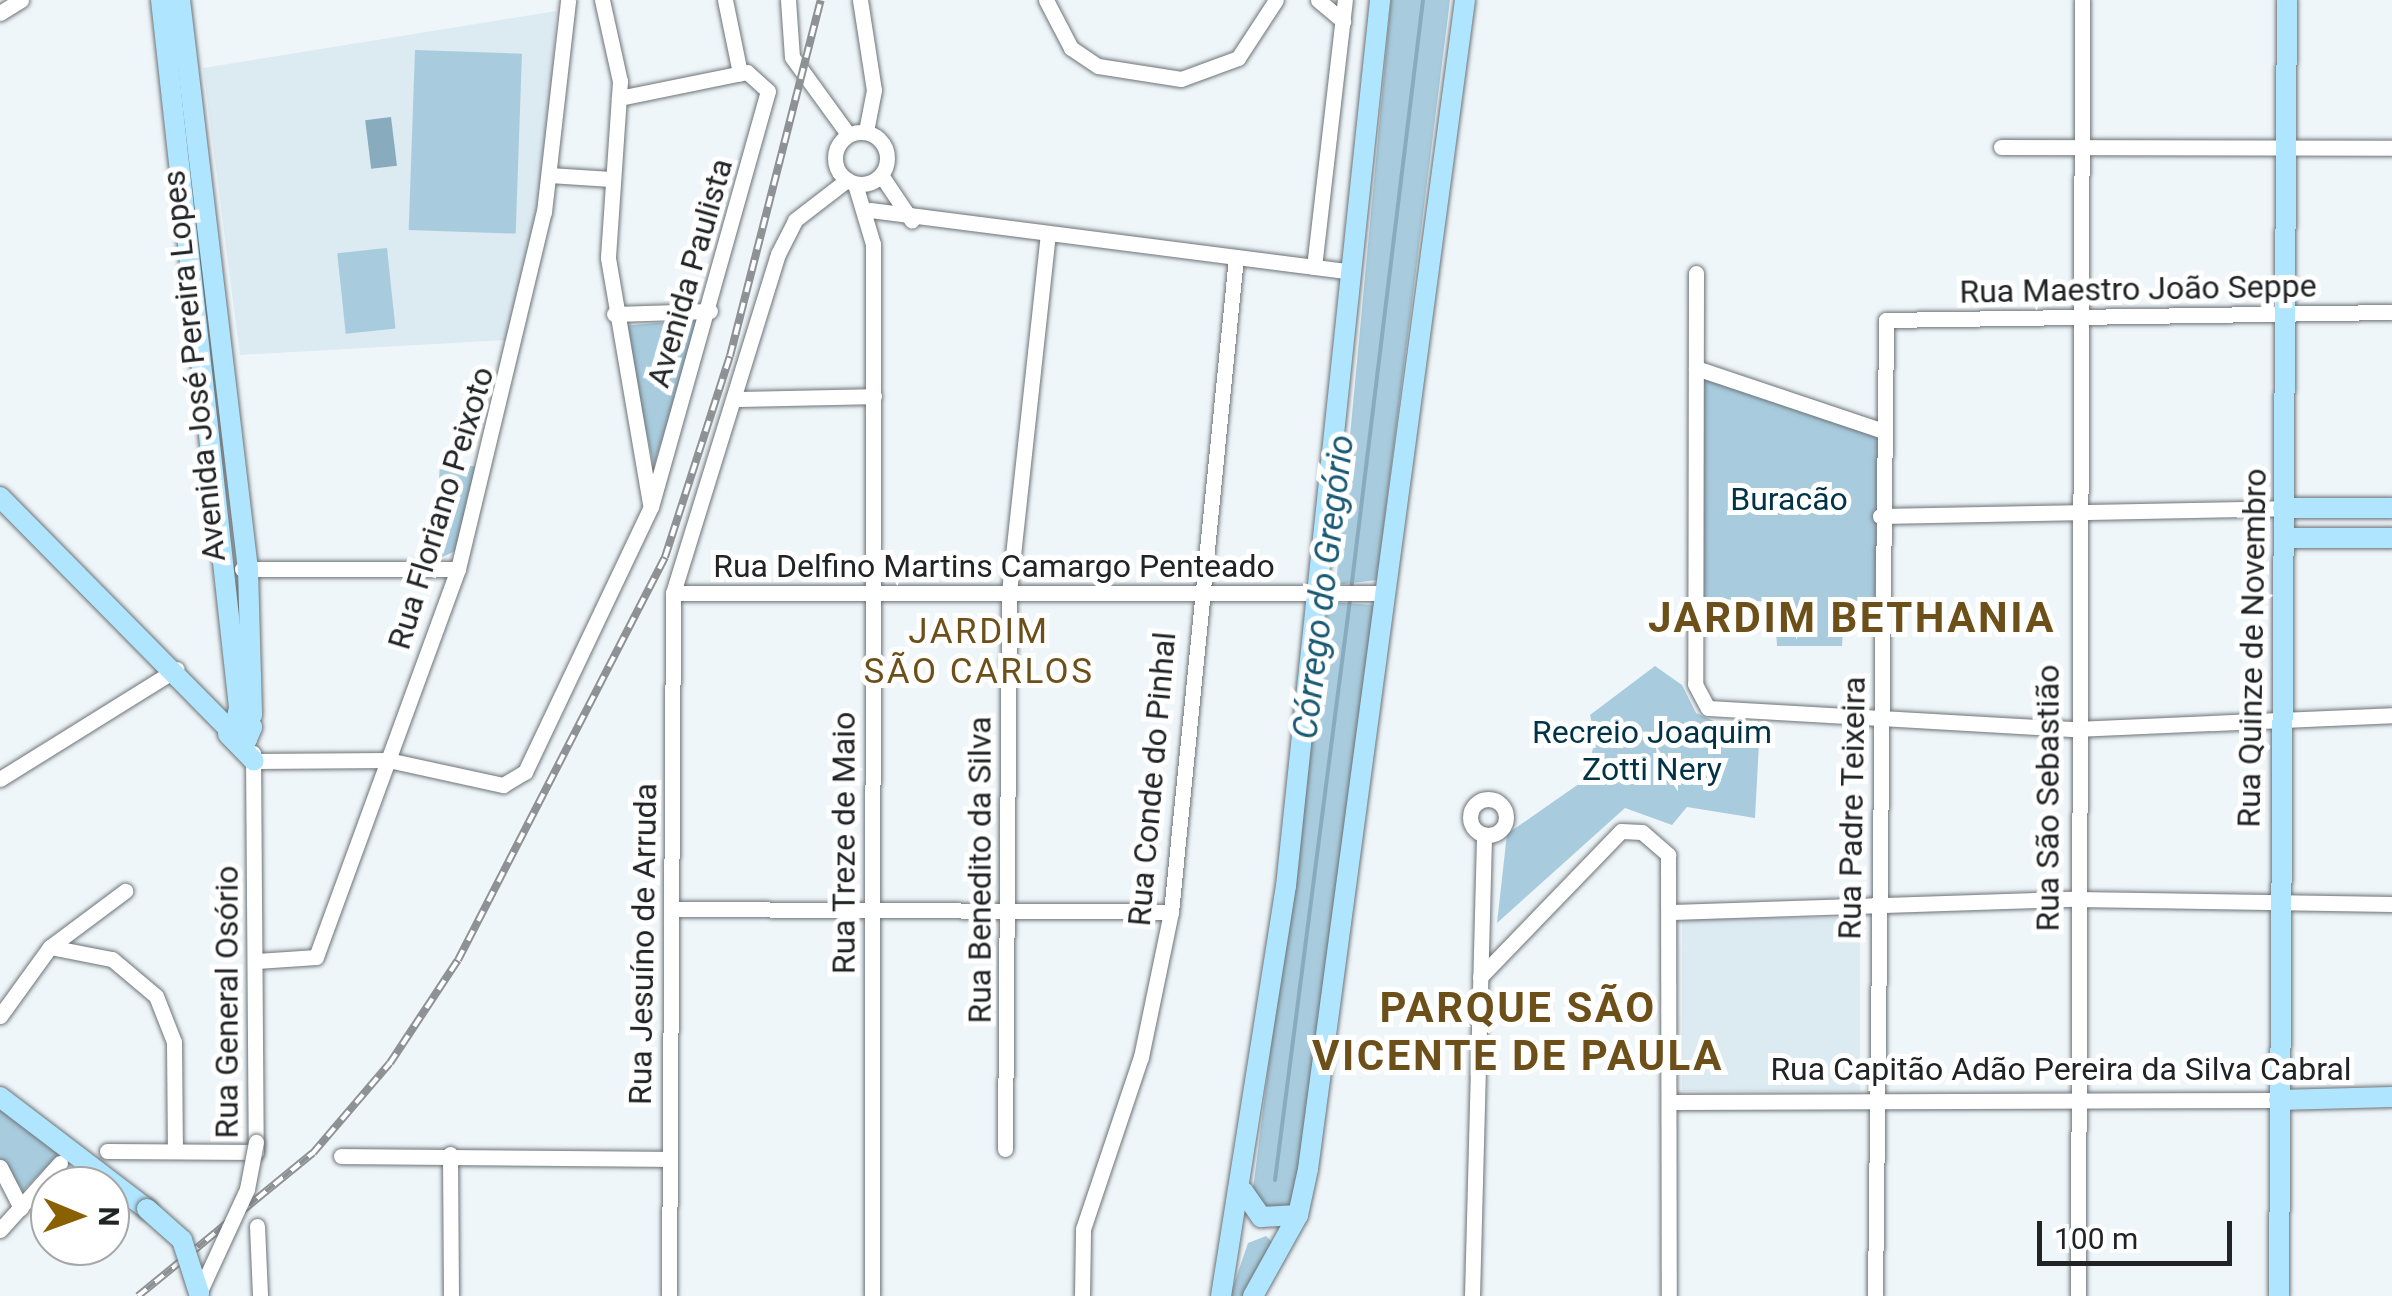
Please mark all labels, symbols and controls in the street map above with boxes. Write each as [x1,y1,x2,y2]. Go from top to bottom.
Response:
street label: Avenida Paulista [639,154,741,392]
street label: Avenida José Pereira Lopes [154,168,234,564]
street label: Rua Maestro João Seppe [1959,267,2317,311]
street label: Rua Floriano Peixoto [380,362,502,654]
water label: Córrego do Gregório [1285,433,1363,741]
street label: Rua Quinze de Novembro [2230,468,2274,828]
park label: Buracão [1730,480,1848,518]
street label: Rua Delfino Martins Camargo Penteado [713,547,1275,585]
district label: JARDIM BETHANIA [1648,593,2056,643]
district label: JARDIM SÃO CARLOS [864,611,1094,693]
street label: Rua Conde do Pinhal [1120,630,1184,928]
street label: Rua São Sebastião [2029,664,2067,932]
street label: Rua Padre Teixeira [1831,676,1873,940]
street label: Rua Treze de Maio [825,711,863,974]
park label: Recreio Joaquim Zotti Nery [1532,714,1772,789]
street label: Rua Benedito da Silva [961,716,999,1024]
street label: Rua Jesuíno de Arruda [621,783,665,1105]
street label: Rua General Osório [208,865,246,1139]
district label: PARQUE SÃO VICENTE DE PAULA [1312,983,1724,1082]
street label: Rua Capitão Adão Pereira da Silva Cabral [1770,1050,2352,1088]
north arrow [30,1166,130,1266]
scale bar [2042,1201,2237,1263]
text: N [92,1206,125,1227]
text: 100 m [2054,1221,2138,1256]

